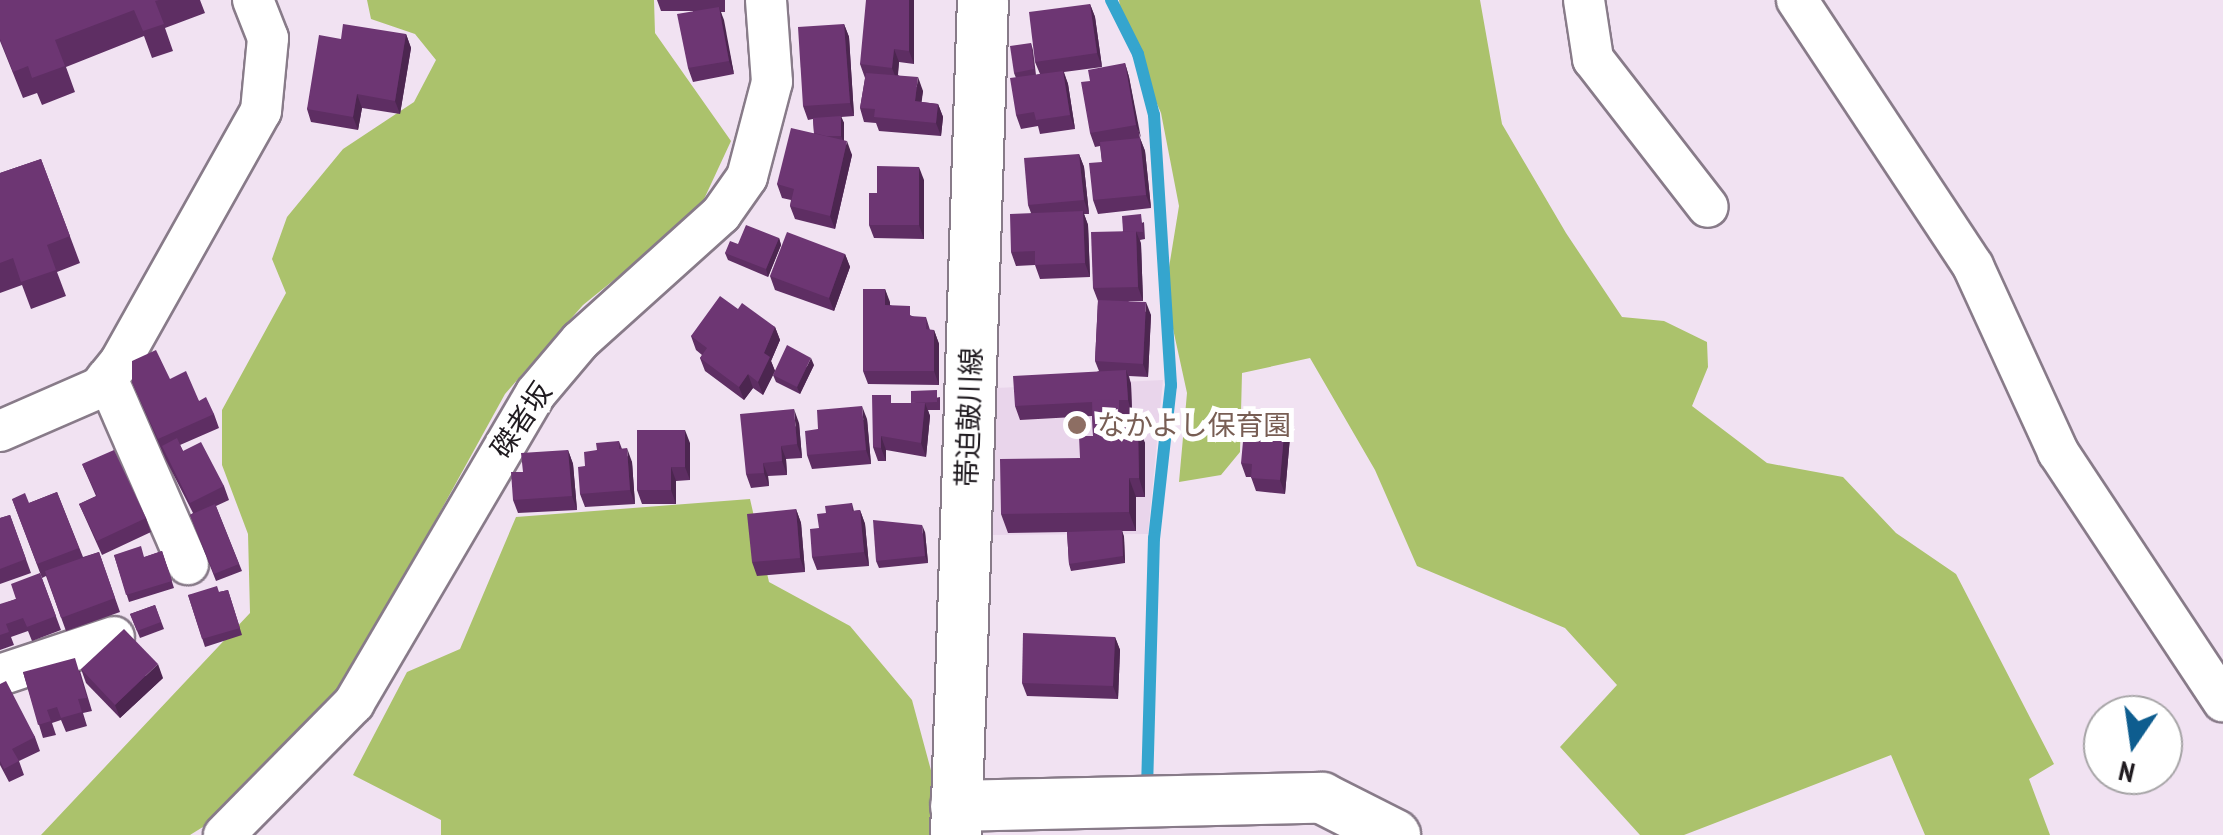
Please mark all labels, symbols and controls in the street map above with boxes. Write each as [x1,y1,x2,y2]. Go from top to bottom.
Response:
street label: 帯迫皷川線 [950,346,988,488]
street label: 磔者坂 [484,376,558,464]
place label: なかよし保育園 [1097,408,1293,442]
marker: なかよし保育園 [1066,414,1088,436]
north arrow [2083,695,2183,795]
text: N [2115,753,2138,792]

